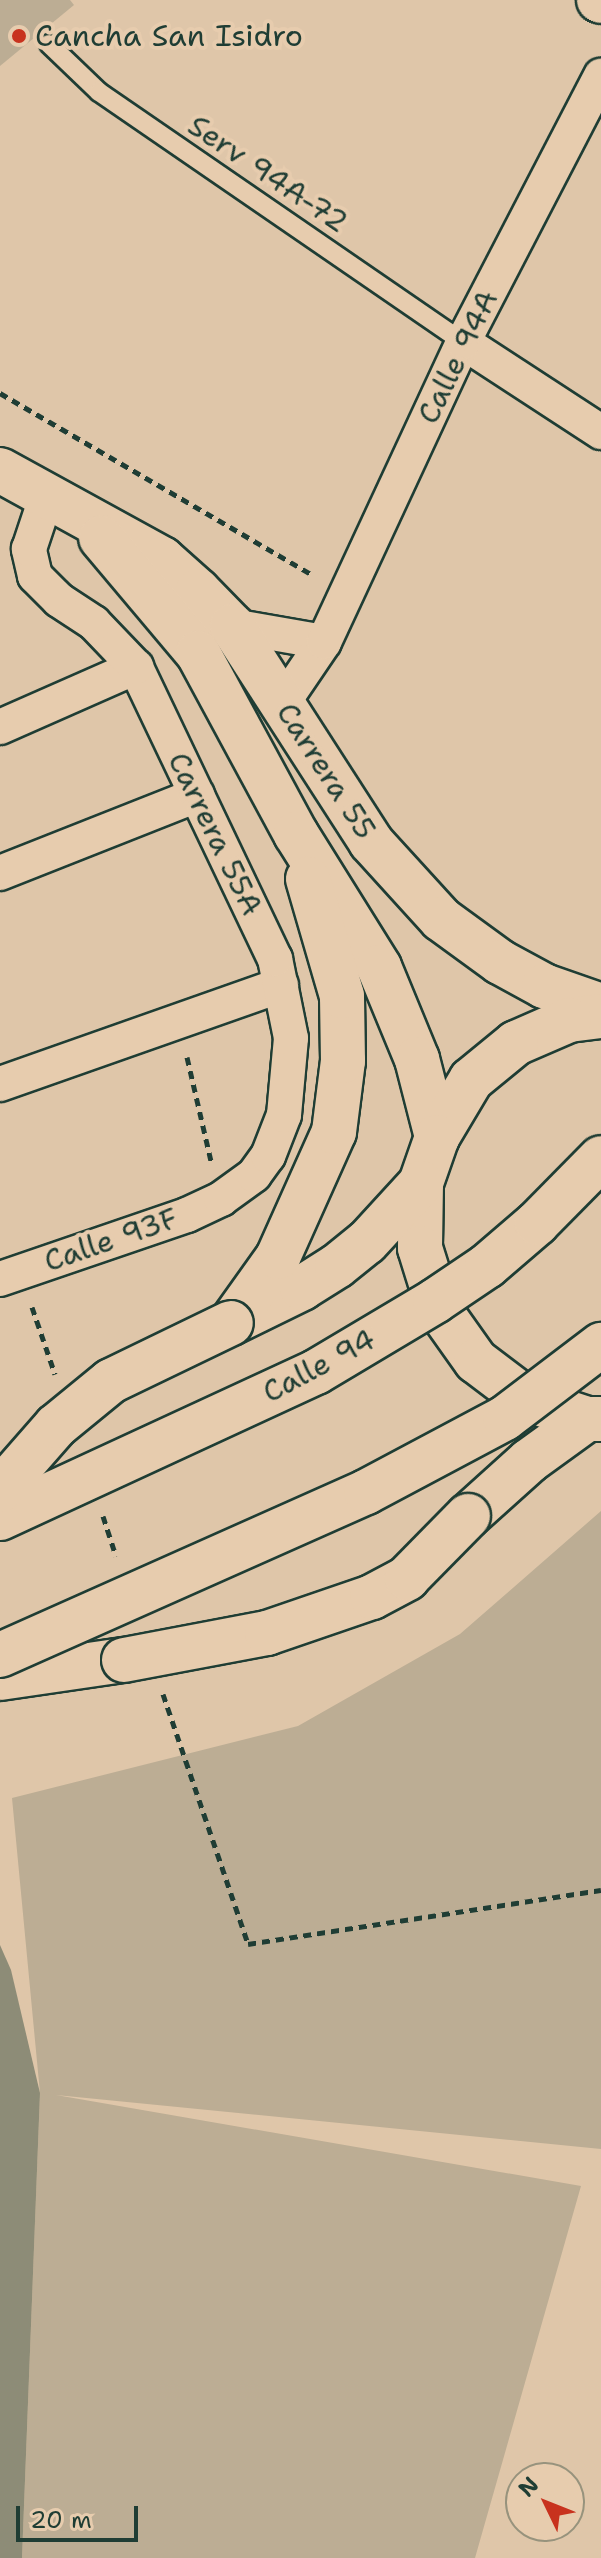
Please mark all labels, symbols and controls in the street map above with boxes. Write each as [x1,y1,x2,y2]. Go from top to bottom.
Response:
place label: Cancha San Isidro [35,18,303,54]
marker: Cancha San Isidro [10,27,28,45]
street label: Serv 94A-72 [181,107,355,241]
street label: Calle 94A [410,284,506,430]
street label: Carrera 55 [269,696,383,846]
street label: Carrera 55A [160,747,270,921]
street label: Calle 93F [39,1200,183,1280]
street label: Calle 94 [257,1321,381,1411]
north arrow [505,2462,585,2542]
text: N [512,2470,545,2503]
scale bar [20,2490,142,2540]
text: 20 m [30,2504,92,2536]

